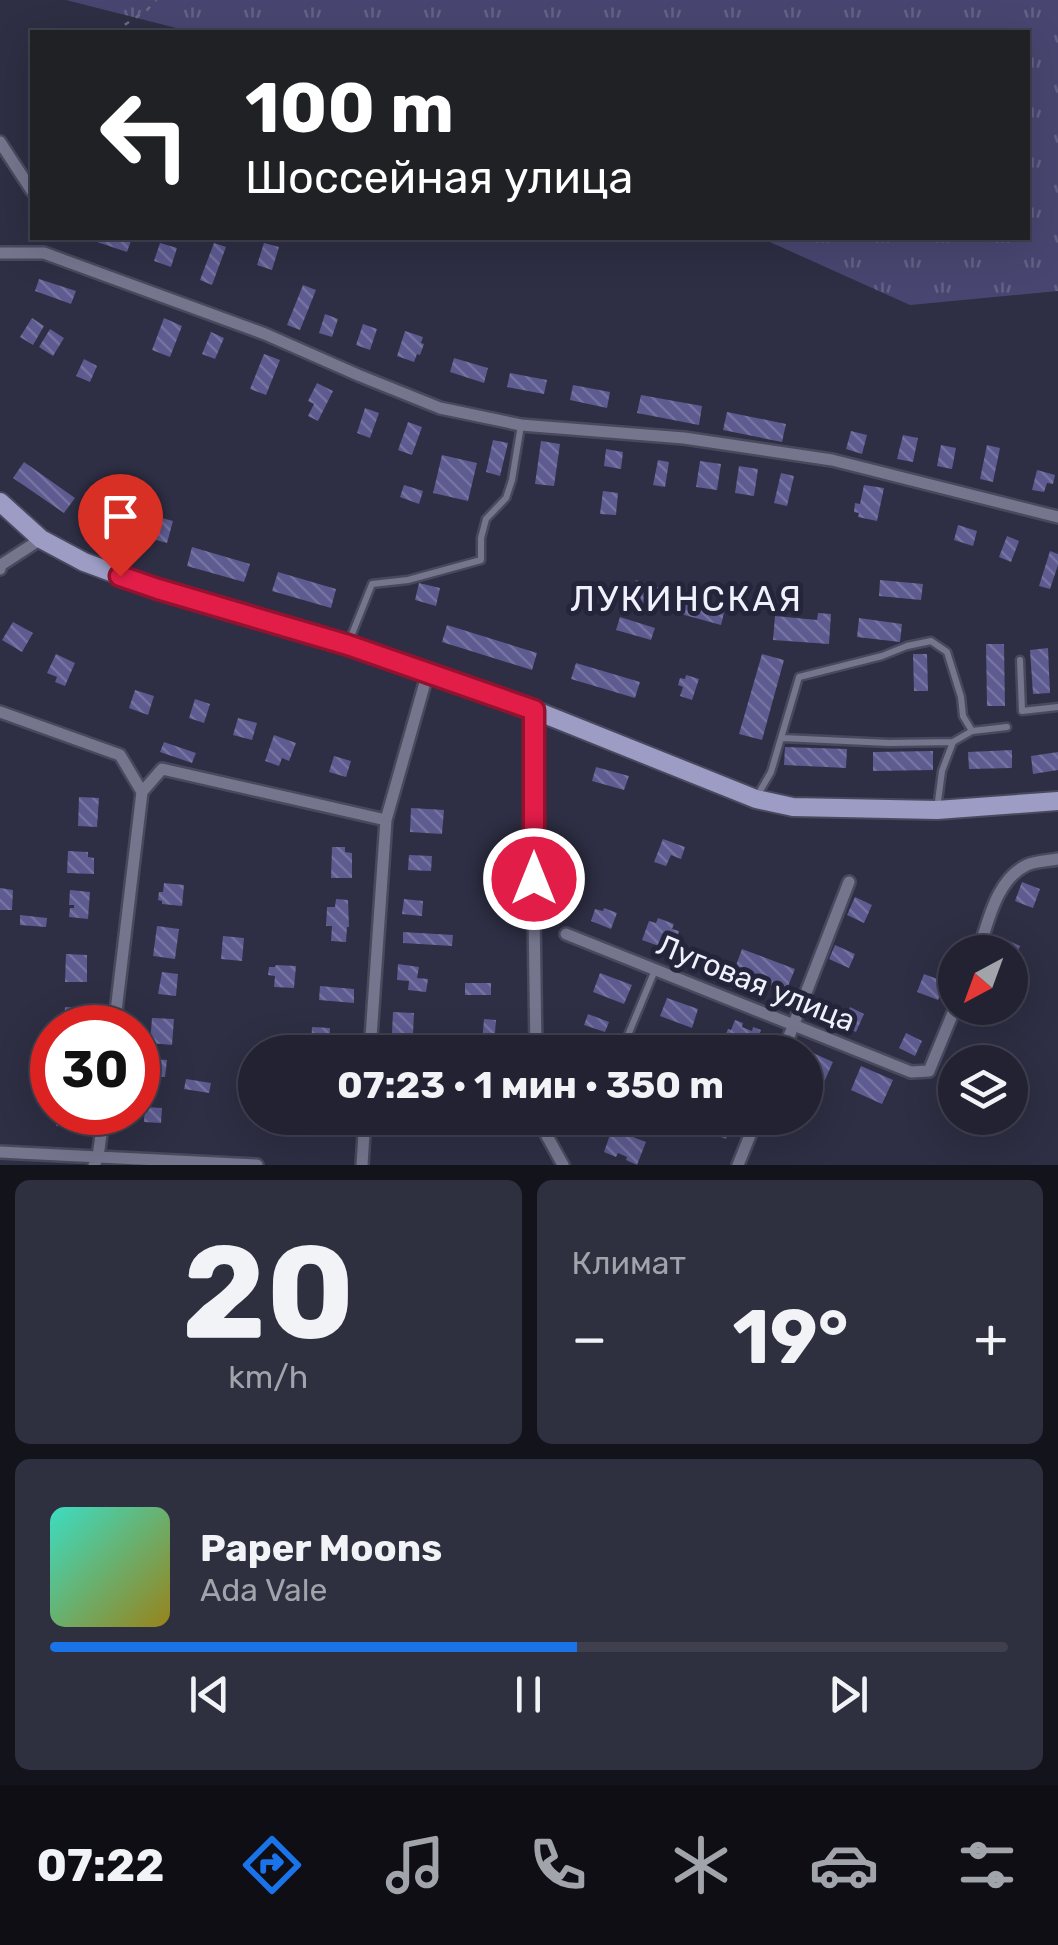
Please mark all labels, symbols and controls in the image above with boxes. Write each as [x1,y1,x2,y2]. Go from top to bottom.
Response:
text: 100 m [245,67,454,150]
icon: left [80,70,210,200]
text: Шоссейная улица [245,151,633,204]
pin [78,474,163,577]
icon: arrive [93,489,148,544]
district label: ЛУКИНСКАЯ [570,578,804,620]
position arrow [482,827,586,931]
street label: Луговая улица [652,927,860,1039]
north arrow [938,935,1028,1025]
map controls [938,935,1028,1135]
speed limit sign: 30 [30,1005,160,1135]
button: layers [938,1045,1028,1135]
text: 07:23 · 1 мин · 350 m [337,1062,724,1108]
text: 20 [182,1215,355,1370]
text: Климат [572,1244,686,1282]
text: 19° [732,1293,849,1382]
text: − [572,1306,607,1371]
text: + [974,1306,1008,1371]
text: km/h [228,1358,308,1396]
text: Paper Moons [200,1525,442,1571]
text: Ada Vale [200,1571,327,1609]
icon: previous [182,1667,237,1722]
icon: pause [501,1667,556,1722]
icon: next [821,1667,876,1722]
icon: directions [237,1830,307,1900]
icon: music [380,1830,450,1900]
icon: phone [523,1830,593,1900]
icon: climate [666,1830,736,1900]
icon: car [809,1830,879,1900]
icon: filters [952,1830,1022,1900]
text: 07:22 [36,1839,164,1892]

